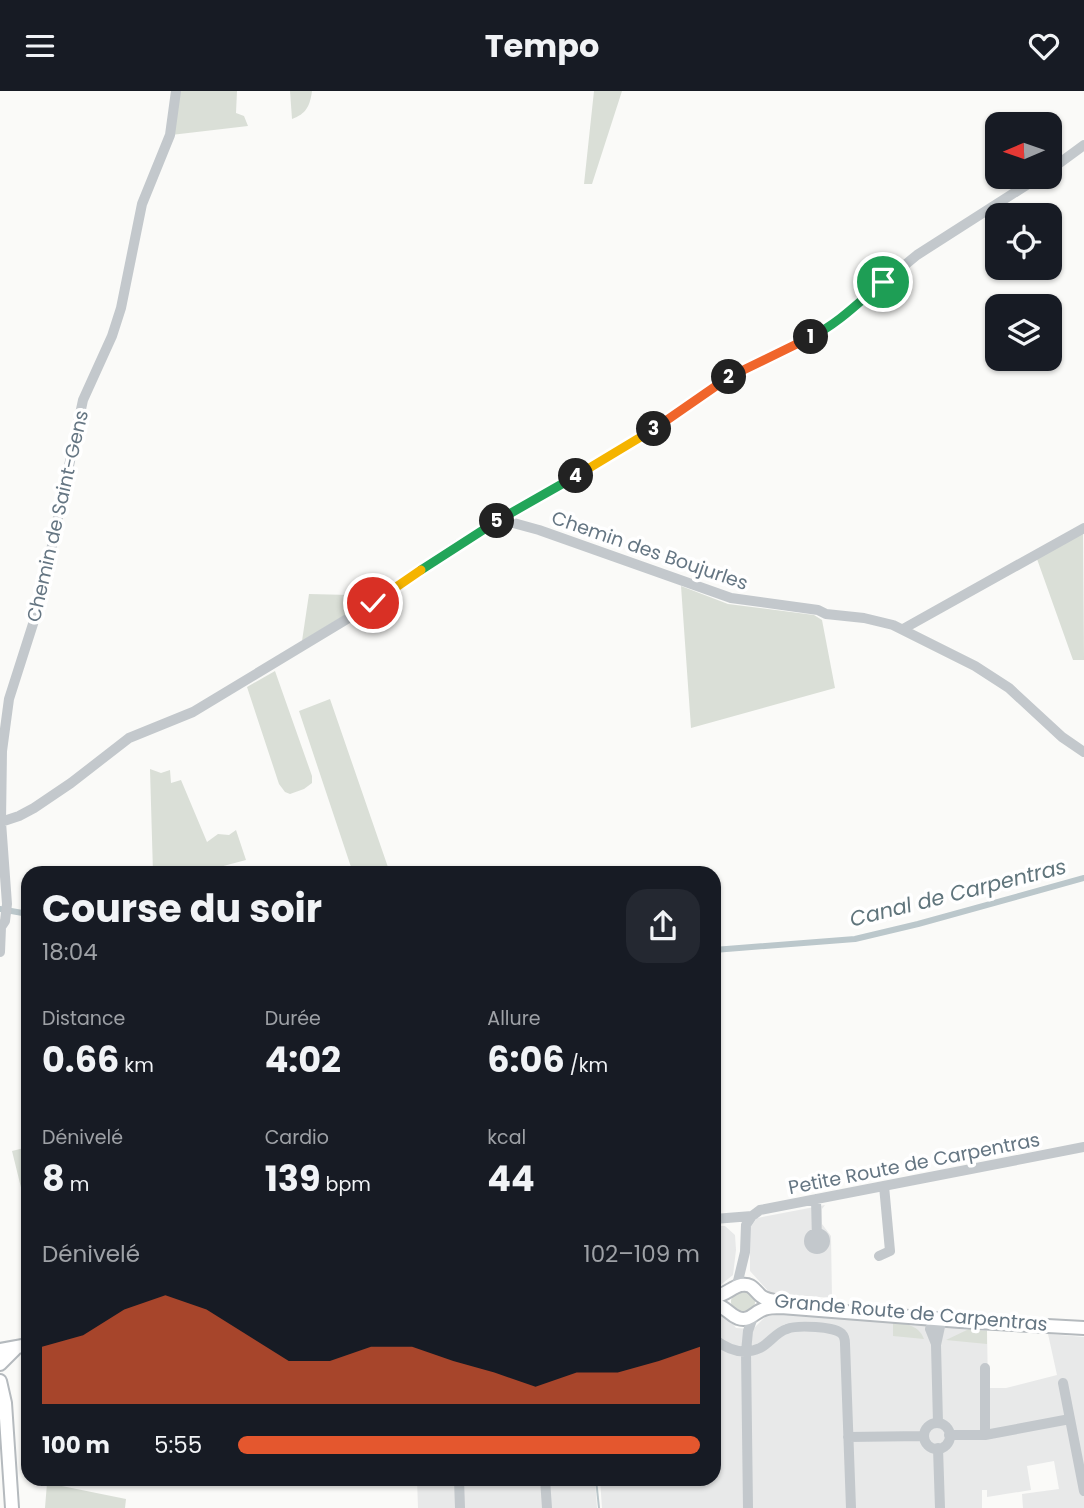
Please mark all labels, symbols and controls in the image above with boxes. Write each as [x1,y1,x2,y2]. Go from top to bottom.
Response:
text: Tempo [485,23,599,68]
icon: menu [21,27,59,65]
icon: heart [1025,27,1063,65]
north arrow [985,112,1062,189]
map controls [985,112,1062,371]
button: locate [985,203,1062,280]
pin [853,252,913,312]
icon: arrive [864,263,902,301]
button: layers [985,294,1062,371]
pin: 1 [794,320,828,355]
text: 1 [807,323,814,350]
pin: 2 [712,359,746,395]
text: 2 [723,363,734,390]
street label: Chemin de Saint-Gens [20,408,95,625]
pin: 3 [636,411,672,447]
text: 3 [648,415,659,442]
pin: 4 [558,459,594,493]
text: 4 [569,462,582,489]
pin: 5 [480,503,514,539]
street label: Chemin des Boujurles [548,504,752,597]
text: 5 [490,507,503,534]
pin [343,573,403,633]
icon: check [354,584,392,622]
water label: Canal de Carpentras [846,852,1069,933]
text: Course du soir [42,882,322,935]
button: share [626,889,700,963]
text: 18:04 [42,936,98,968]
text: Distance [42,1005,125,1032]
text: Durée [265,1005,321,1032]
text: Allure [487,1005,541,1032]
text: 0.66 [42,1035,119,1084]
text: 4:02 [265,1035,341,1084]
text: 6:06 [487,1035,565,1084]
text: km [119,1052,154,1079]
text: /km [565,1052,608,1079]
text: Dénivelé [42,1124,123,1151]
text: Cardio [265,1124,329,1151]
text: kcal [487,1124,526,1151]
street label: Petite Route de Carpentras [786,1126,1042,1201]
text: 8 [42,1154,65,1203]
text: 139 [265,1154,321,1203]
text: 44 [487,1154,535,1203]
text: m [65,1171,89,1198]
text: bpm [321,1171,371,1198]
text: Dénivelé [42,1238,140,1270]
text: 102–109 m [583,1238,700,1270]
street label: Grande Route de Carpentras [773,1287,1049,1338]
text: 100 m [42,1429,110,1461]
text: 5:55 [154,1429,202,1461]

